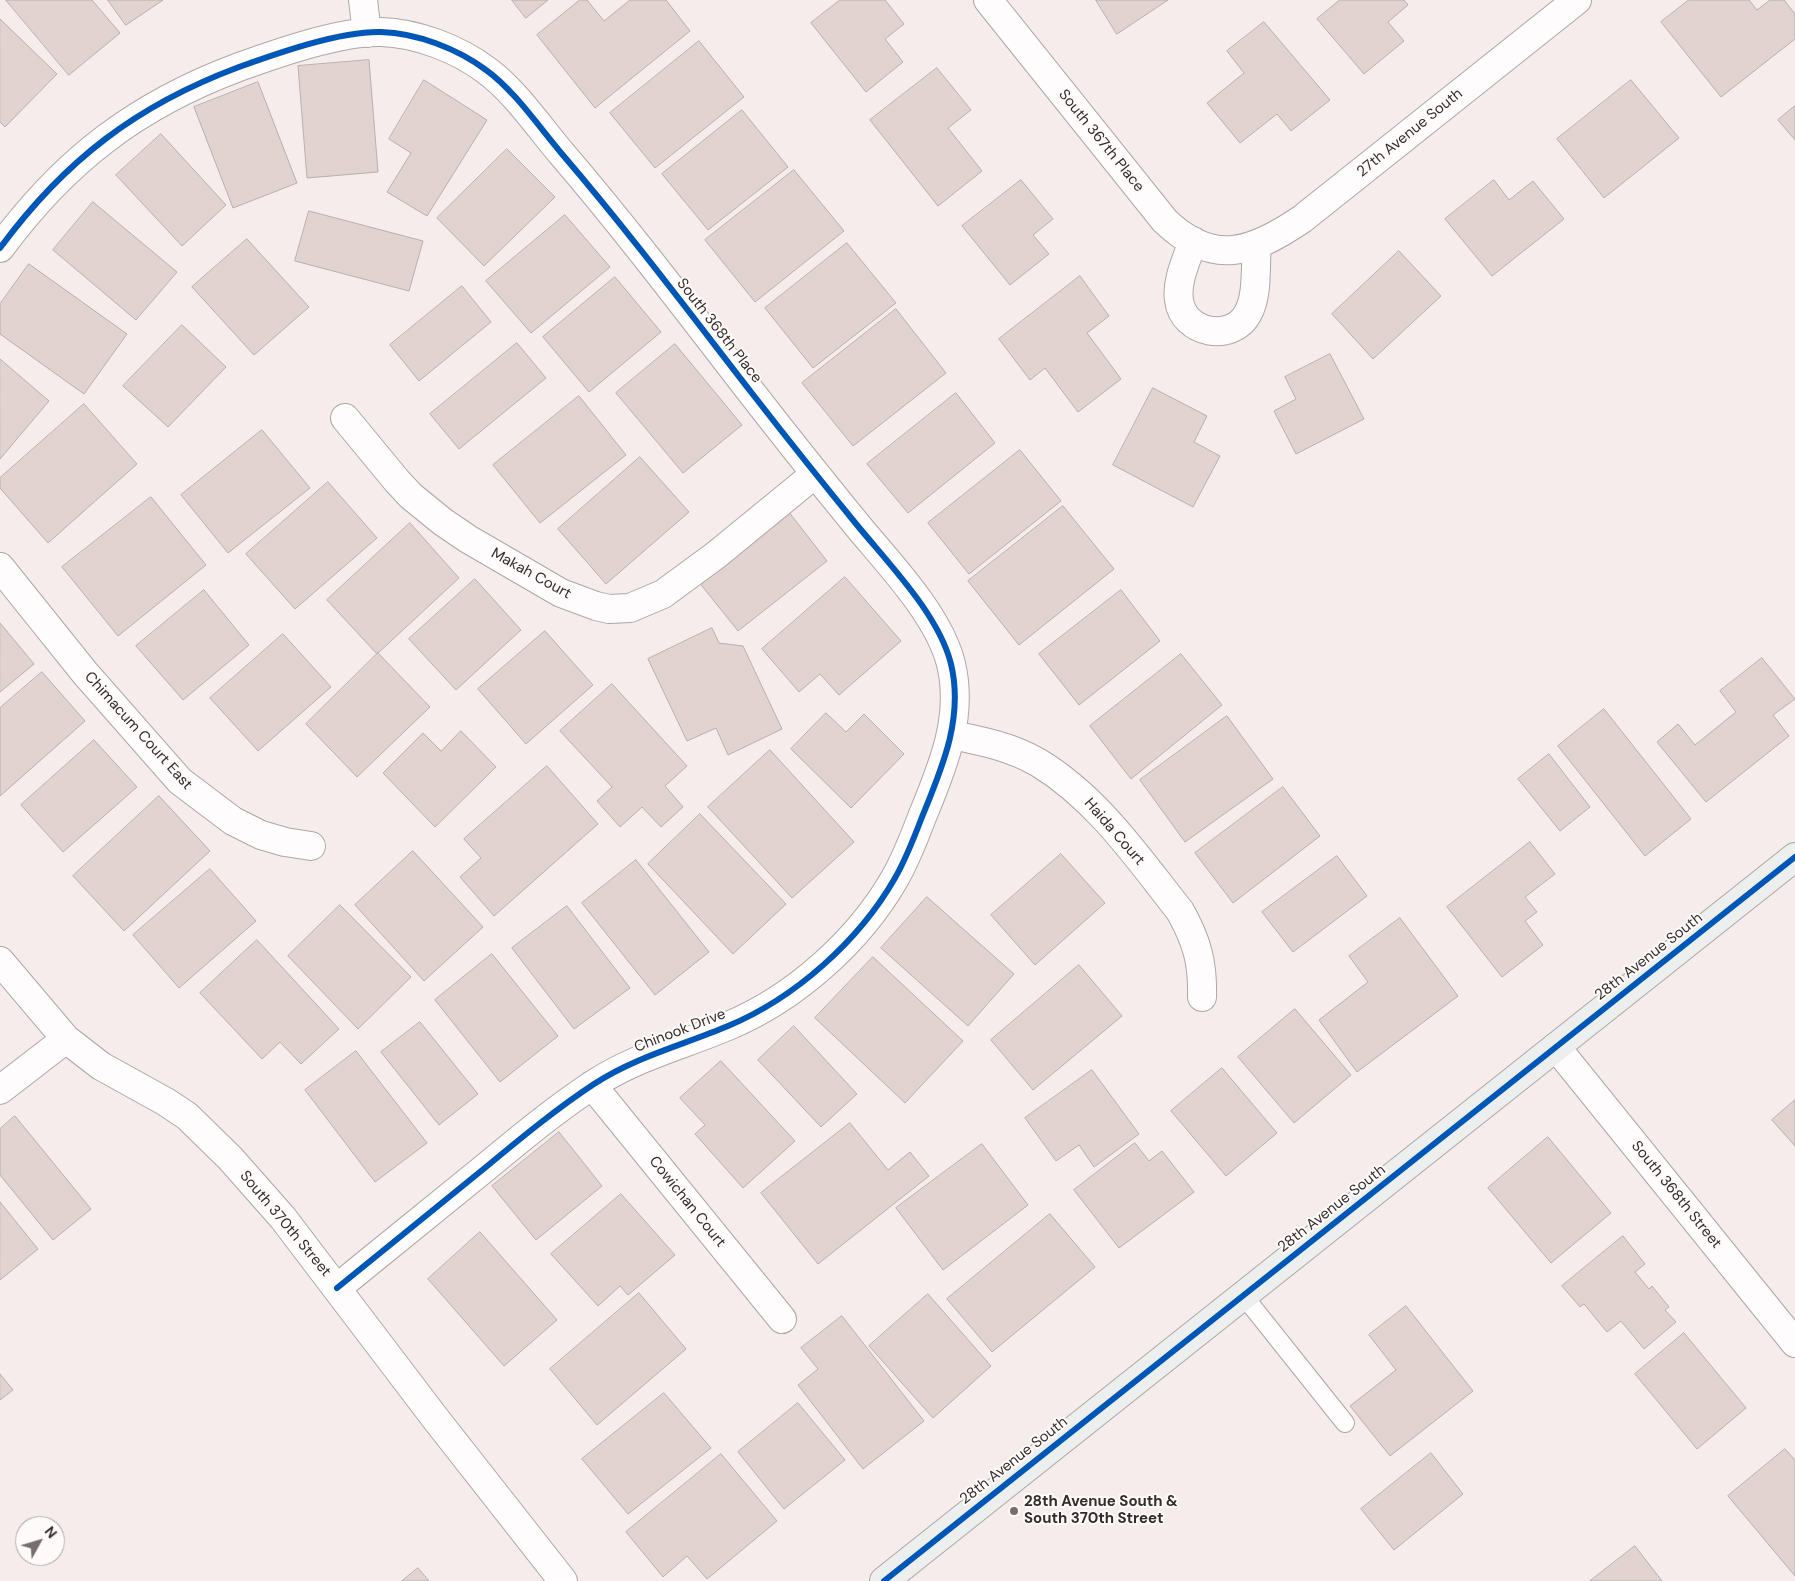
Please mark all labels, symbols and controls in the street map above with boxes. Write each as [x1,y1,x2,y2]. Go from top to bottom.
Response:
street label: 27th Avenue South [1354,85,1466,181]
street label: South 367th Place [1054,86,1148,196]
street label: South 368th Place [673,275,765,387]
street label: Makah Court [488,545,574,603]
street label: Chimacum Court East [80,668,196,794]
street label: Haida Court [1080,795,1148,869]
street label: 28th Avenue South [1592,909,1706,1005]
street label: Chinook Drive [632,1005,728,1057]
street label: South 368th Street [1627,1138,1725,1252]
street label: Cowichan Court [645,1153,729,1251]
street label: 28th Avenue South [1275,1161,1389,1257]
street label: South 370th Street [236,1168,334,1280]
street label: 28th Avenue South [957,1413,1071,1509]
place label: 28th Avenue South & South 370th Street [1024,1493,1178,1528]
marker: 28th Avenue South & South 370th Street [1008,1505,1020,1517]
north arrow [15,1516,65,1566]
text: N [41,1523,61,1542]

